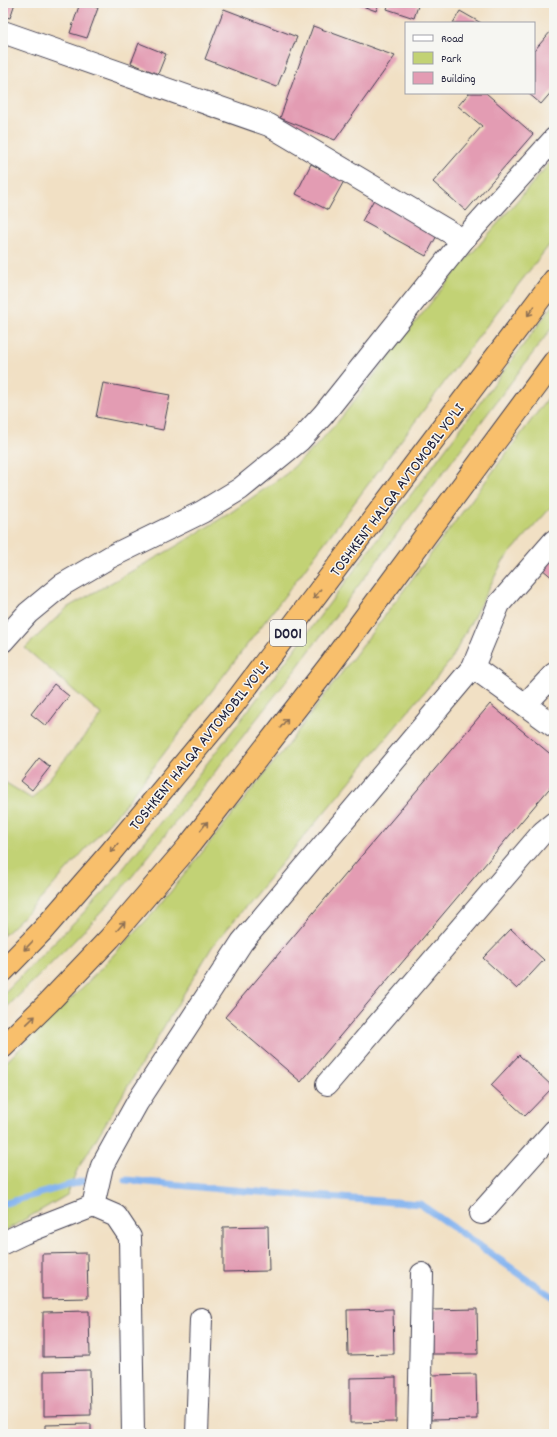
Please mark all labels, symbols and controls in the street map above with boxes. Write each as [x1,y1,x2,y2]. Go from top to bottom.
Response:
legend [405,22,535,94]
text: Road [441,31,463,48]
text: Park [441,51,462,68]
text: Building [441,71,476,88]
one-way arrow [526,306,535,317]
street label: TOSHKENT HALQA AVTOMOBIL YO'LI [325,399,471,582]
one-way arrow [313,588,322,599]
road number: D001 [270,620,306,646]
street label: TOSHKENT HALQA AVTOMOBIL YO'LI [124,657,276,836]
one-way arrow [280,718,288,729]
one-way arrow [200,820,208,831]
one-way arrow [109,843,118,854]
one-way arrow [117,921,126,931]
one-way arrow [23,941,32,951]
one-way arrow [26,1015,36,1025]

